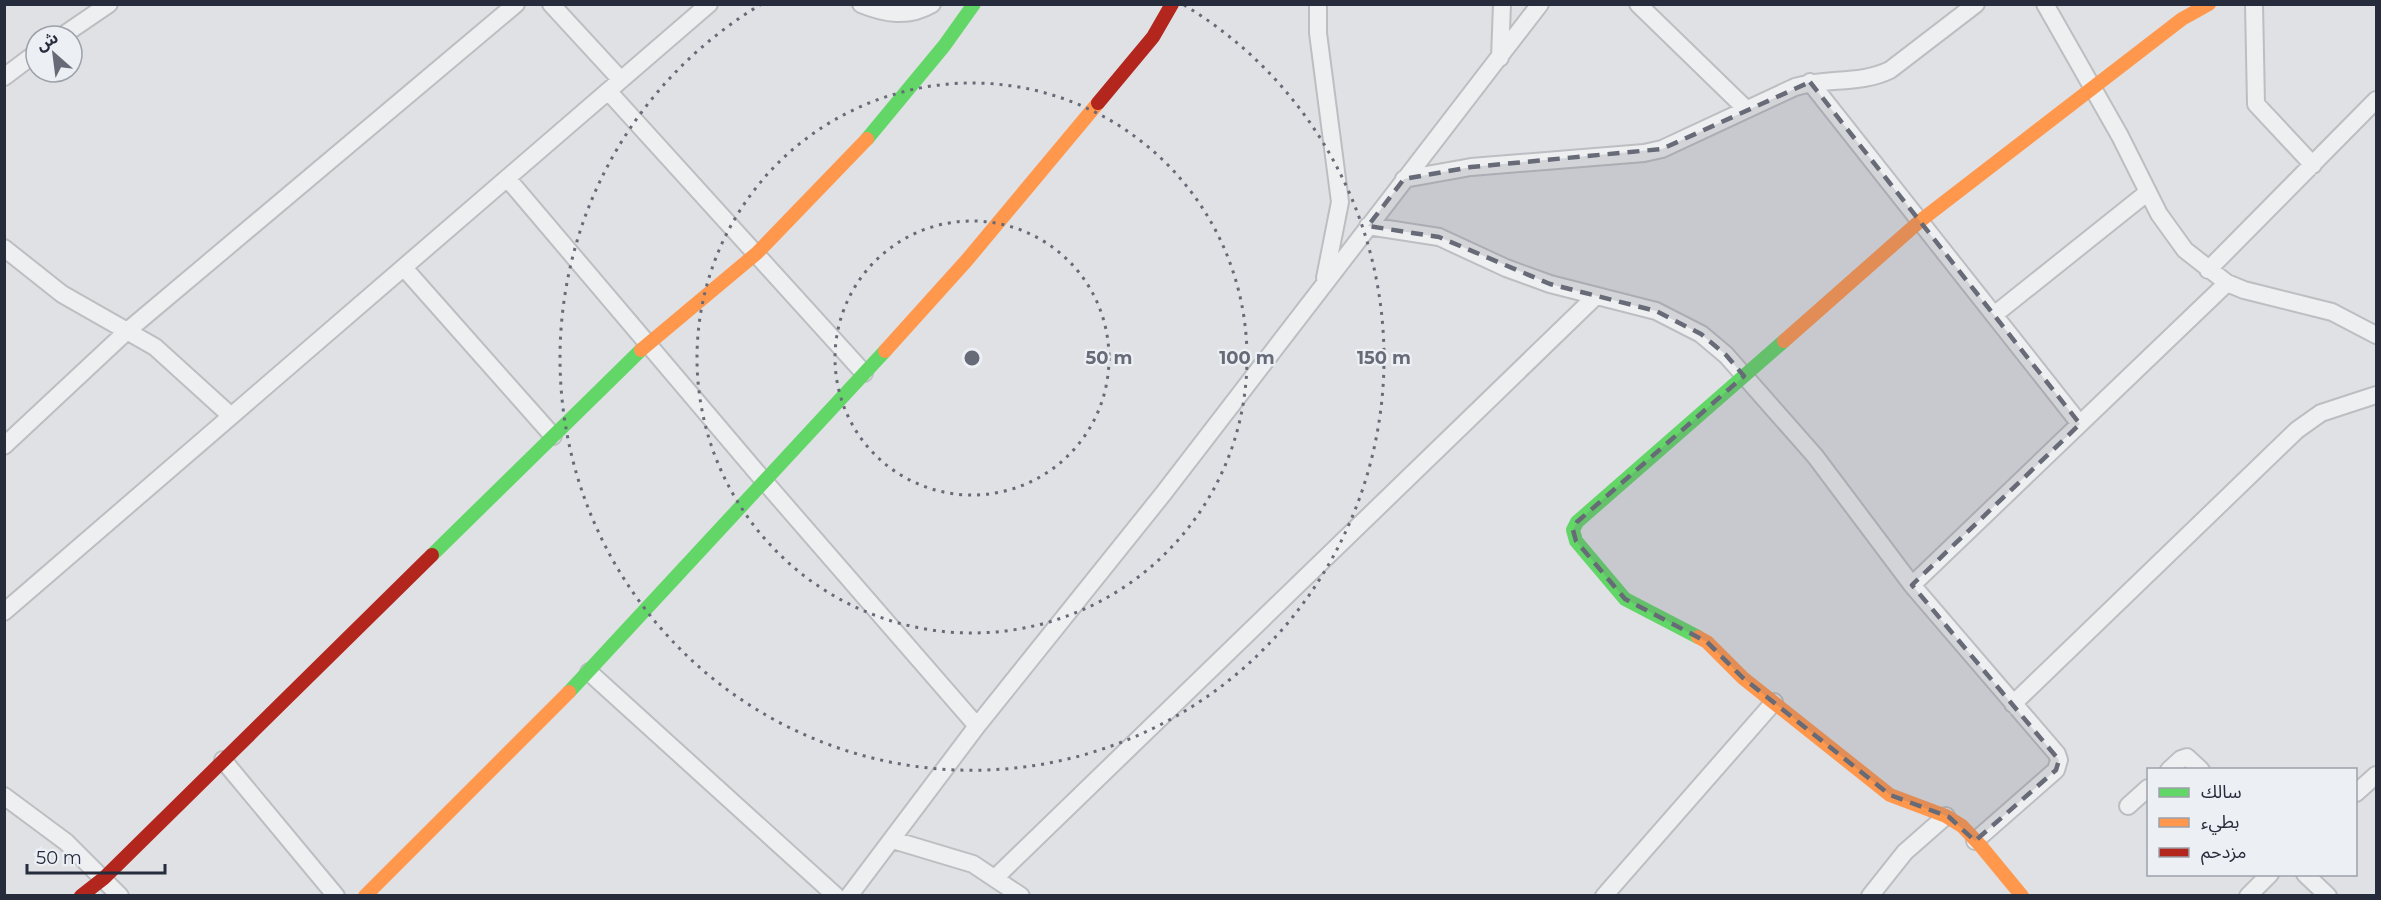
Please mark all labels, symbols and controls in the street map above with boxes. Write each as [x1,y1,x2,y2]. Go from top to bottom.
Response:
north arrow [24,24,84,84]
text: ش [33,28,61,55]
text: 50 m [1086,347,1132,369]
text: 100 m [1219,347,1275,369]
text: 150 m [1357,347,1411,369]
centre of rings [962,348,982,368]
legend [2147,768,2357,876]
text: سالك [2201,781,2242,803]
text: بطيء [2201,811,2239,835]
scale bar [27,837,165,875]
text: مزدحم [2201,841,2246,865]
text: 50 m [36,847,82,869]

